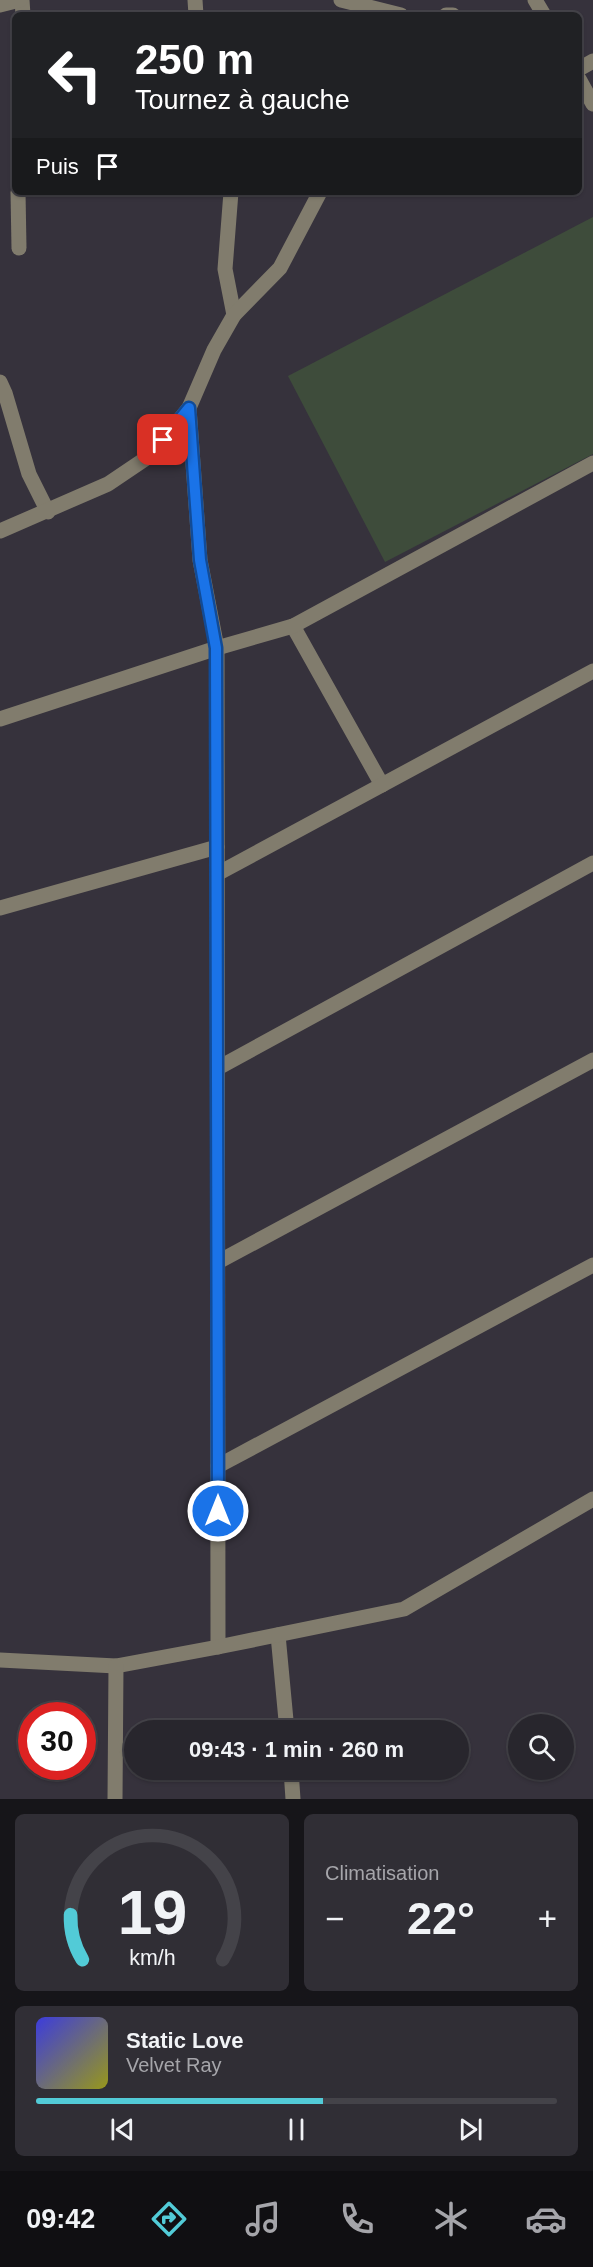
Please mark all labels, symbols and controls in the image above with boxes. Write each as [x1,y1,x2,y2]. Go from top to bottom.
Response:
icon: left [36,36,114,114]
text: 250 m [135,36,254,83]
text: Tournez à gauche [135,85,350,115]
icon: arrive [91,150,124,183]
text: Puis [36,154,79,179]
pin [137,414,188,465]
icon: arrive [146,423,179,456]
position arrow [186,1479,250,1543]
speed limit sign: 30 [18,1702,96,1780]
map controls [508,1714,574,1780]
button: search [508,1714,574,1780]
text: 09:43 · 1 min · 260 m [189,1737,404,1762]
text: Climatisation [325,1862,439,1884]
text: 19 [117,1878,187,1947]
text: 22° [407,1893,475,1944]
text: − [325,1900,344,1937]
text: + [538,1900,557,1937]
text: km/h [129,1946,175,1970]
text: Static Love [126,2028,243,2053]
text: Velvet Ray [126,2054,222,2076]
icon: previous [106,2113,139,2146]
icon: pause [280,2113,313,2146]
icon: next [454,2113,487,2146]
icon: directions [148,2198,190,2240]
icon: music [242,2198,284,2240]
icon: phone [336,2198,378,2240]
icon: climate [430,2198,472,2240]
icon: car [525,2198,567,2240]
text: 09:42 [26,2204,95,2234]

